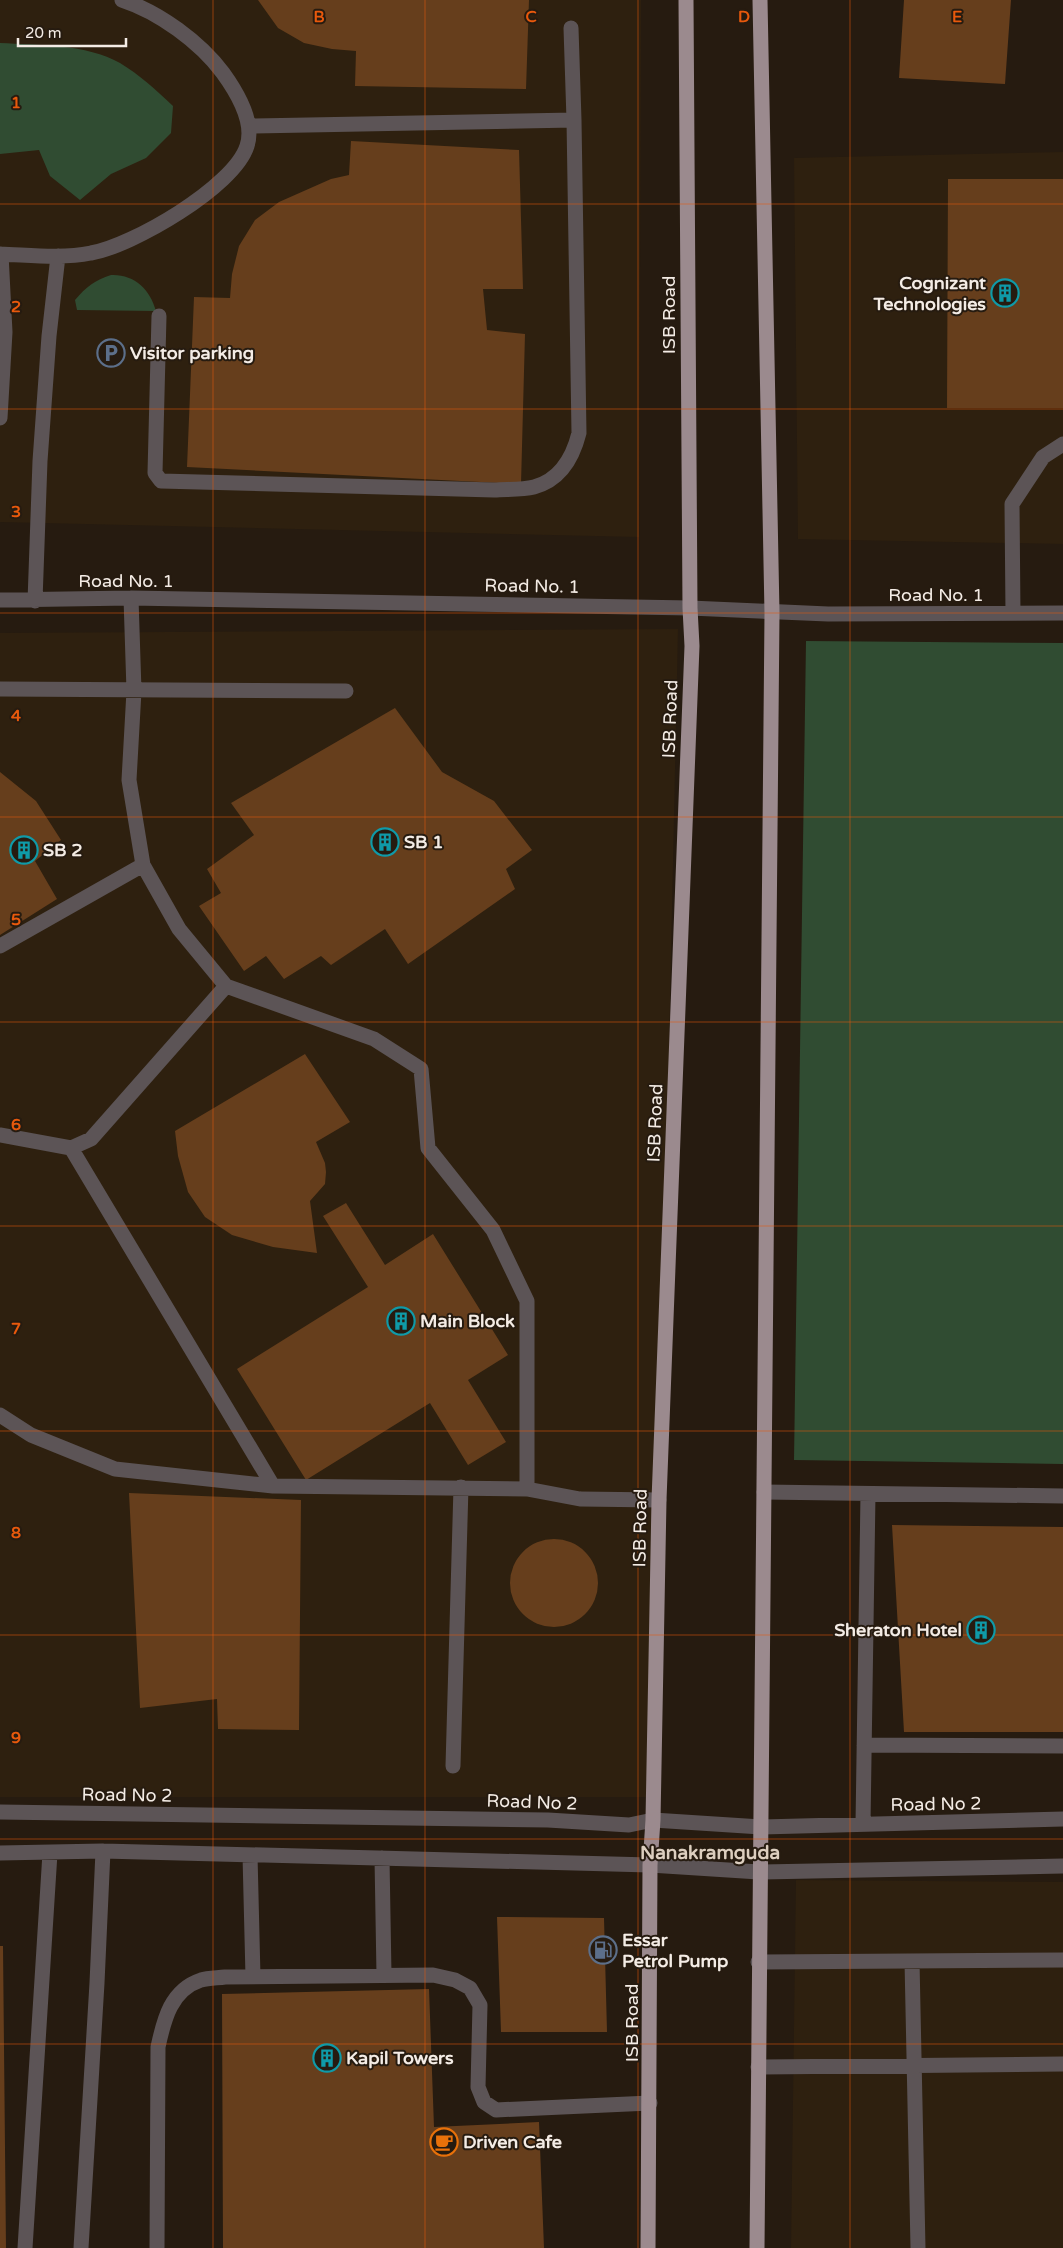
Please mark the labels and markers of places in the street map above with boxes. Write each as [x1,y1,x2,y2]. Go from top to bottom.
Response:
place label: Cognizant Technologies [872,272,986,315]
building icon: Cognizant Technologies [990,278,1020,308]
parking icon: Visitor parking [96,338,126,368]
place label: Visitor parking [130,342,254,364]
building icon: SB 1 [370,827,400,857]
place label: SB 1 [404,831,444,853]
building icon: SB 2 [9,835,39,865]
place label: SB 2 [43,839,83,861]
building icon: Main Block [386,1306,416,1336]
place label: Main Block [420,1310,515,1332]
building icon: Sheraton Hotel [966,1615,996,1645]
place label: Sheraton Hotel [834,1619,962,1641]
place label: Essar Petrol Pump [622,1929,728,1972]
fuel station icon: Essar Petrol Pump [588,1935,618,1965]
building icon: Kapil Towers [312,2043,342,2073]
place label: Kapil Towers [346,2047,454,2069]
cafe icon: Driven Cafe [429,2127,459,2157]
place label: Driven Cafe [463,2131,562,2153]

